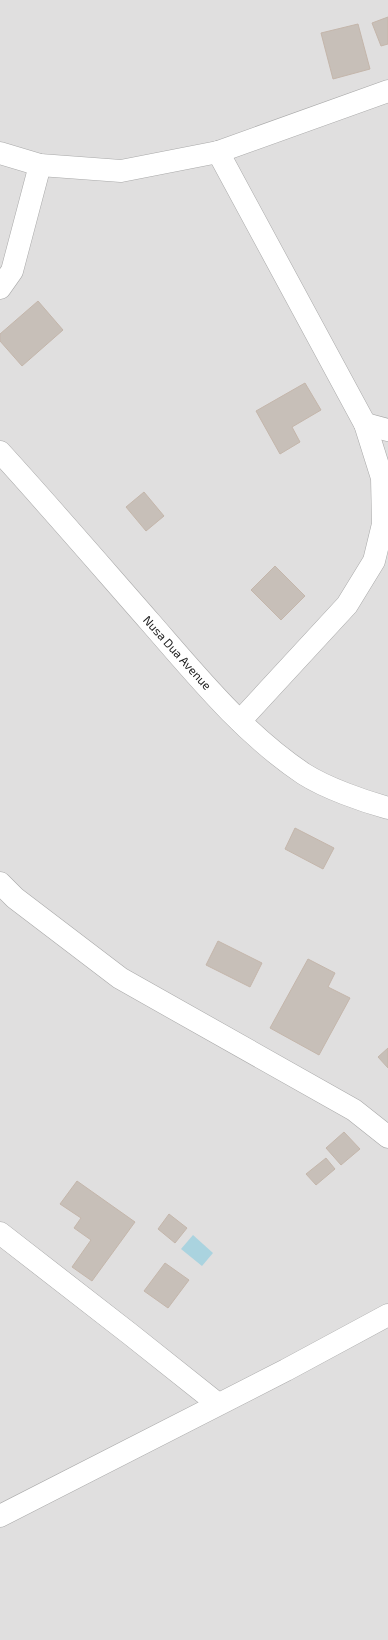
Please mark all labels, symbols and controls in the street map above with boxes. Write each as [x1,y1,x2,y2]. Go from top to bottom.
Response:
street label: Nusa Dua Avenue [141,612,215,692]

